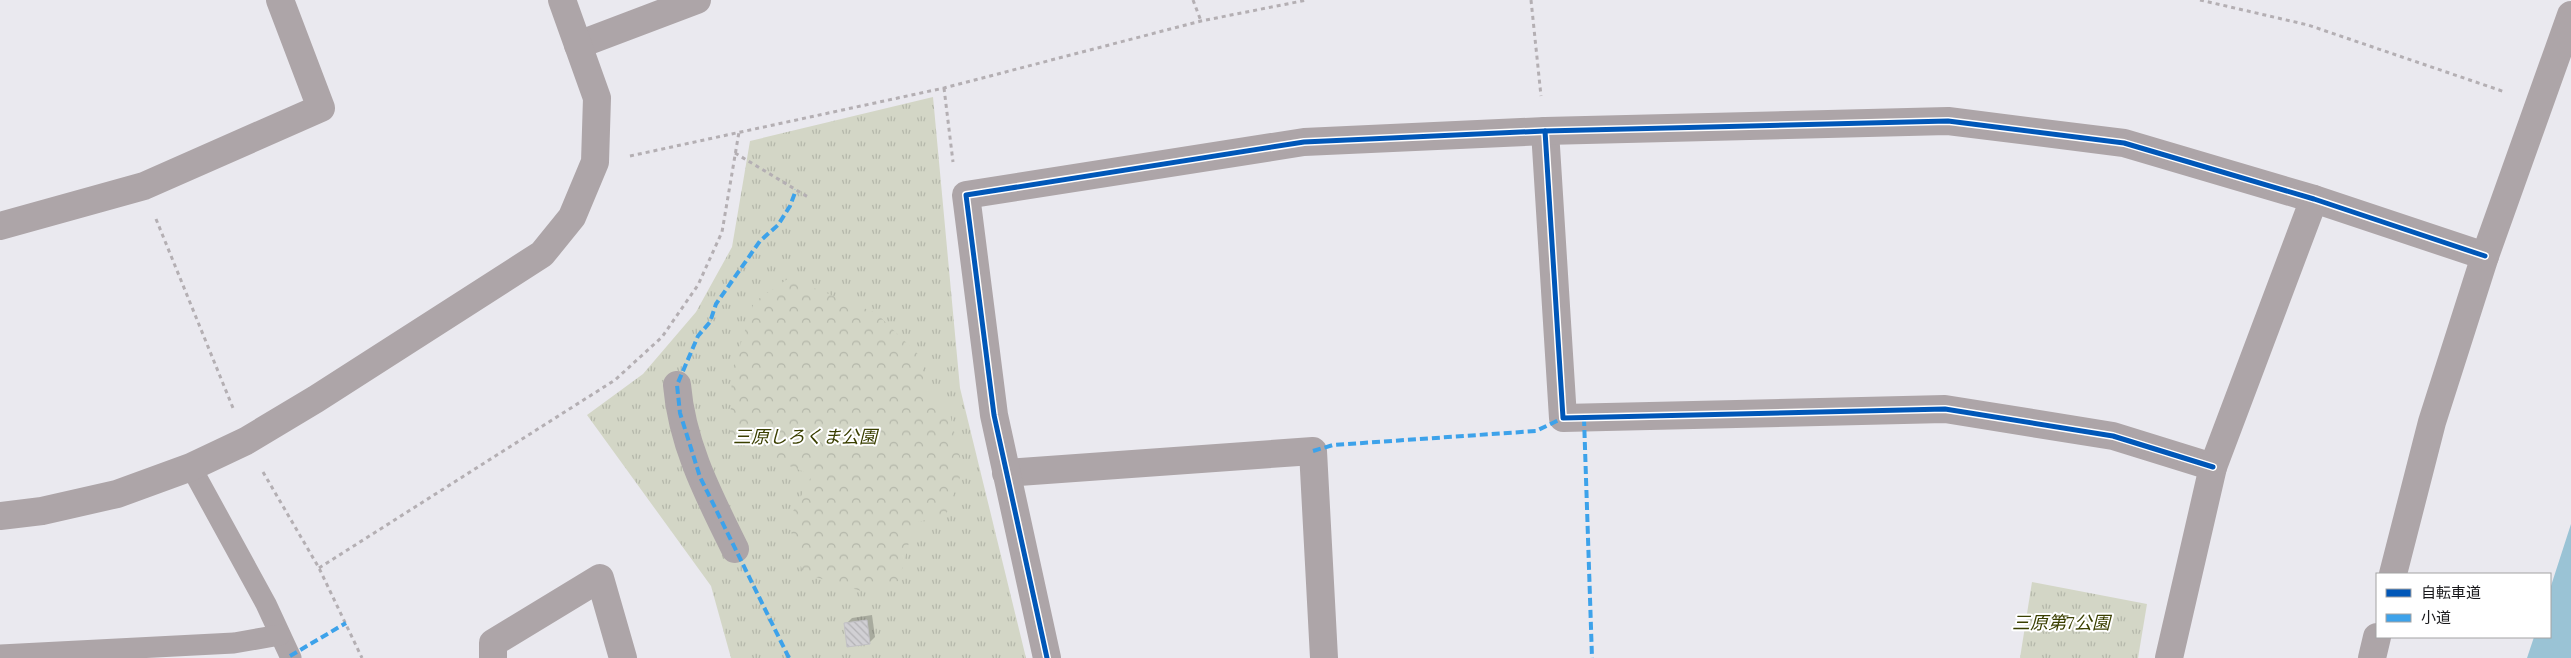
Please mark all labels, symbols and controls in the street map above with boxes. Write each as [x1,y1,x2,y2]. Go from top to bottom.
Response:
park label: 三原しろくま公園 [733,425,880,448]
legend [2376,573,2551,638]
text: 自転車道 [2421,583,2481,602]
text: 小道 [2421,608,2451,627]
park label: 三原第7公園 [2012,611,2113,634]

